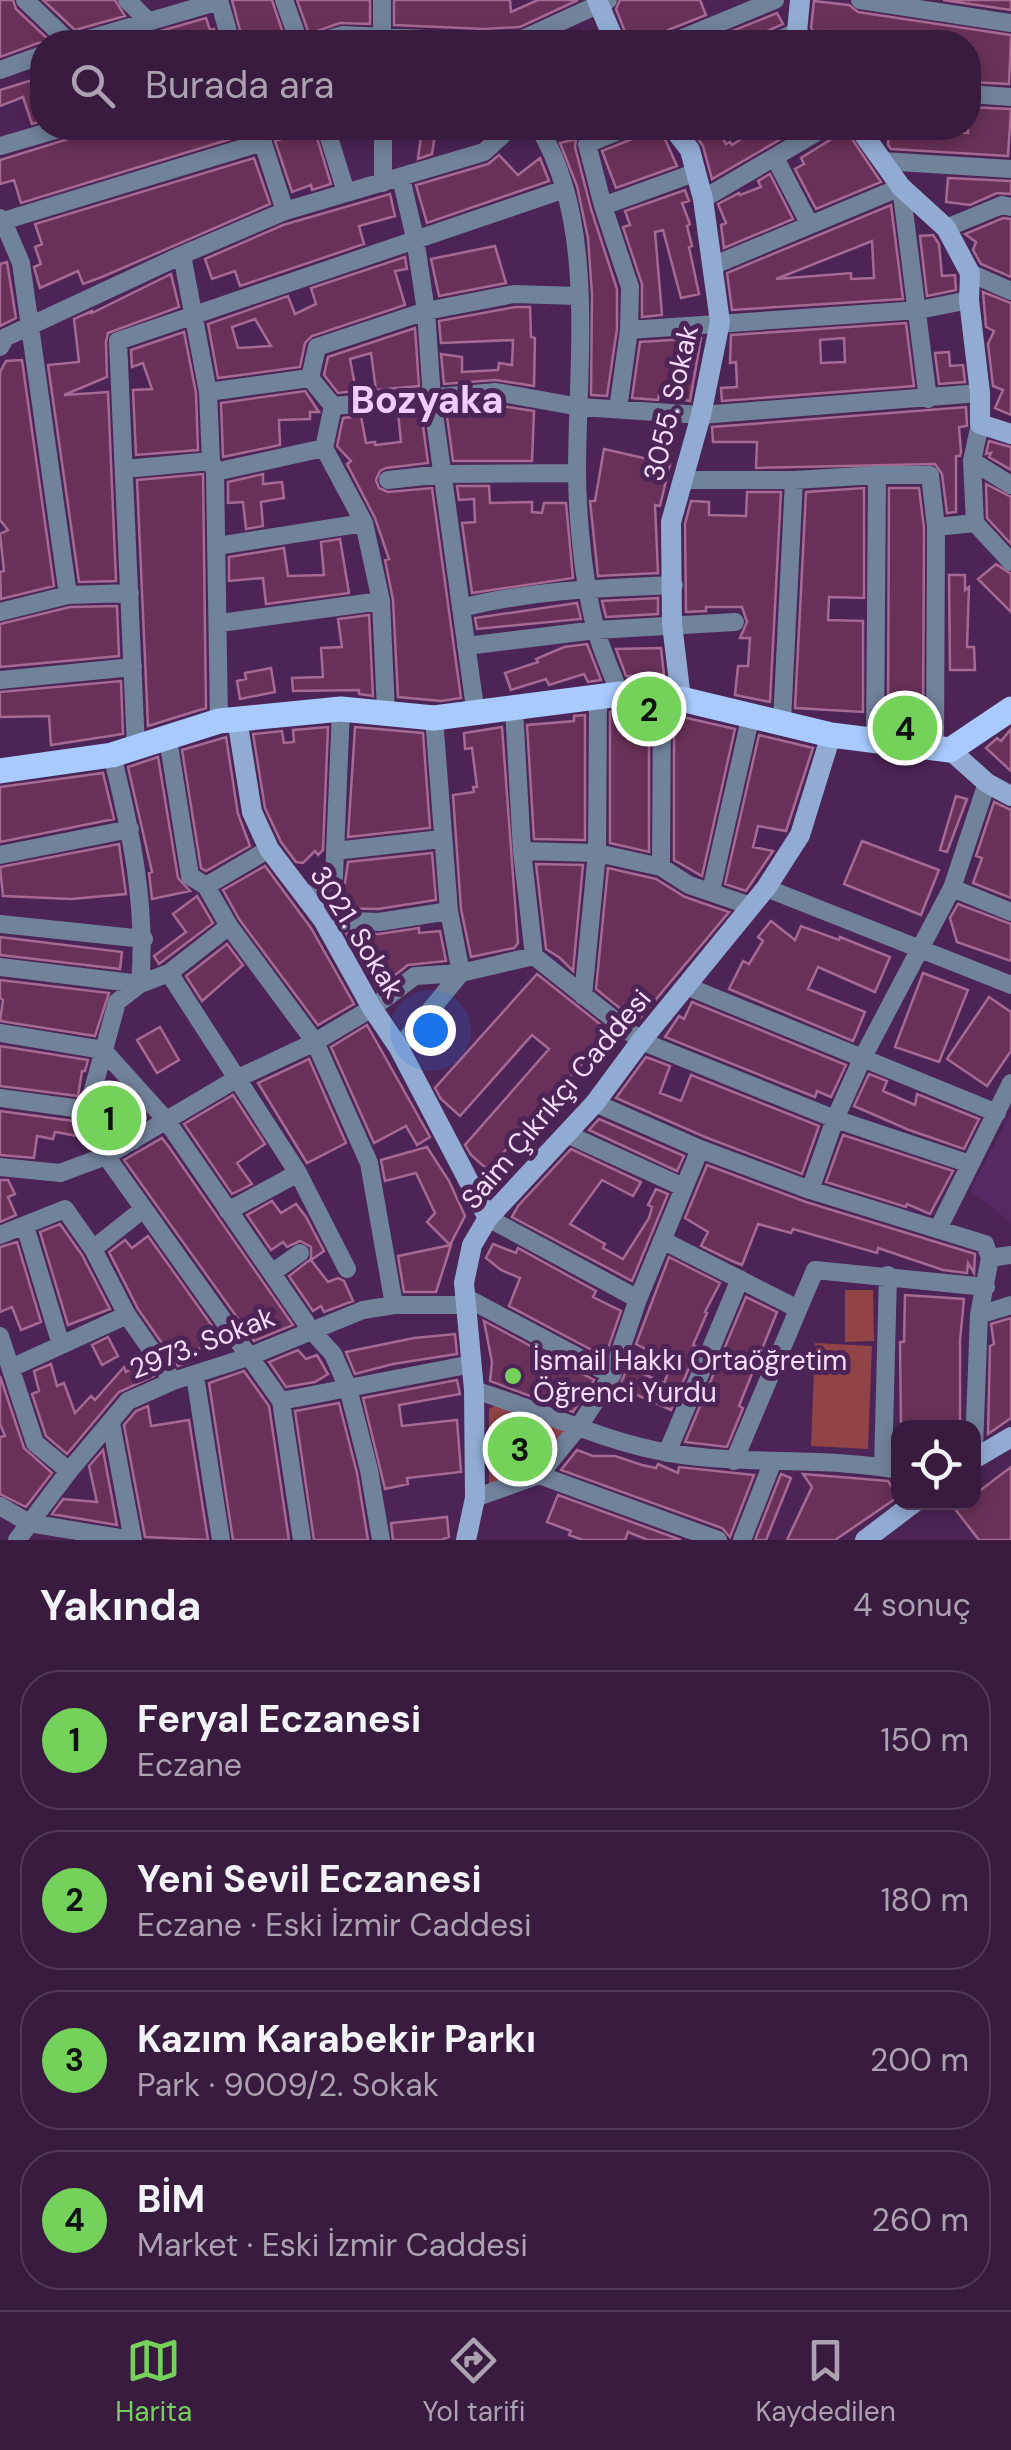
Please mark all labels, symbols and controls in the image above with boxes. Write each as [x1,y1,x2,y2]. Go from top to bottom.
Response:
search box [30,30,981,140]
icon: search [65,58,120,113]
text: Burada ara [145,60,334,110]
street label: 3055. Sokak [635,321,707,485]
district label: Bozyaka [350,375,504,425]
pin: 2 [616,672,682,746]
pin: 4 [872,690,938,766]
street label: 3021. Sokak [302,859,412,1005]
street label: Saim Çıkrıkçı Caddesi [453,981,659,1217]
your location [405,1005,456,1056]
pin: 1 [76,1080,142,1156]
street label: 2973. Sokak [124,1298,280,1388]
place label: İsmail Hakkı Ortaöğretim Öğrenci Yurdu [533,1342,847,1411]
marker: İsmail Hakkı Ortaöğretim Öğrenci Yurdu [502,1365,524,1387]
pin: 3 [488,1412,552,1486]
map controls [891,1420,981,1510]
button: locate [891,1420,981,1510]
text: Yakında [40,1578,201,1633]
text: 4 sonuç [853,1584,971,1626]
text: Feryal Eczanesi [137,1694,421,1744]
text: 1 [69,1719,80,1761]
text: 150 m [881,1719,969,1761]
text: Eczane [137,1744,242,1786]
text: Yeni Sevil Eczanesi [137,1854,482,1904]
text: 2 [65,1879,84,1921]
text: 180 m [881,1879,969,1921]
text: Eczane · Eski İzmir Caddesi [137,1904,531,1946]
text: Kazım Karabekir Parkı [137,2014,536,2064]
text: 3 [65,2039,84,2081]
text: 200 m [870,2039,969,2081]
text: Park · 9009/2. Sokak [137,2064,439,2106]
text: BİM [137,2174,205,2224]
text: 4 [64,2199,85,2241]
text: 260 m [872,2199,969,2241]
text: Market · Eski İzmir Caddesi [137,2224,528,2266]
tab: Harita [115,2333,192,2430]
tab: Yol tarifi [423,2333,525,2430]
tab: Kaydedilen [756,2333,896,2430]

